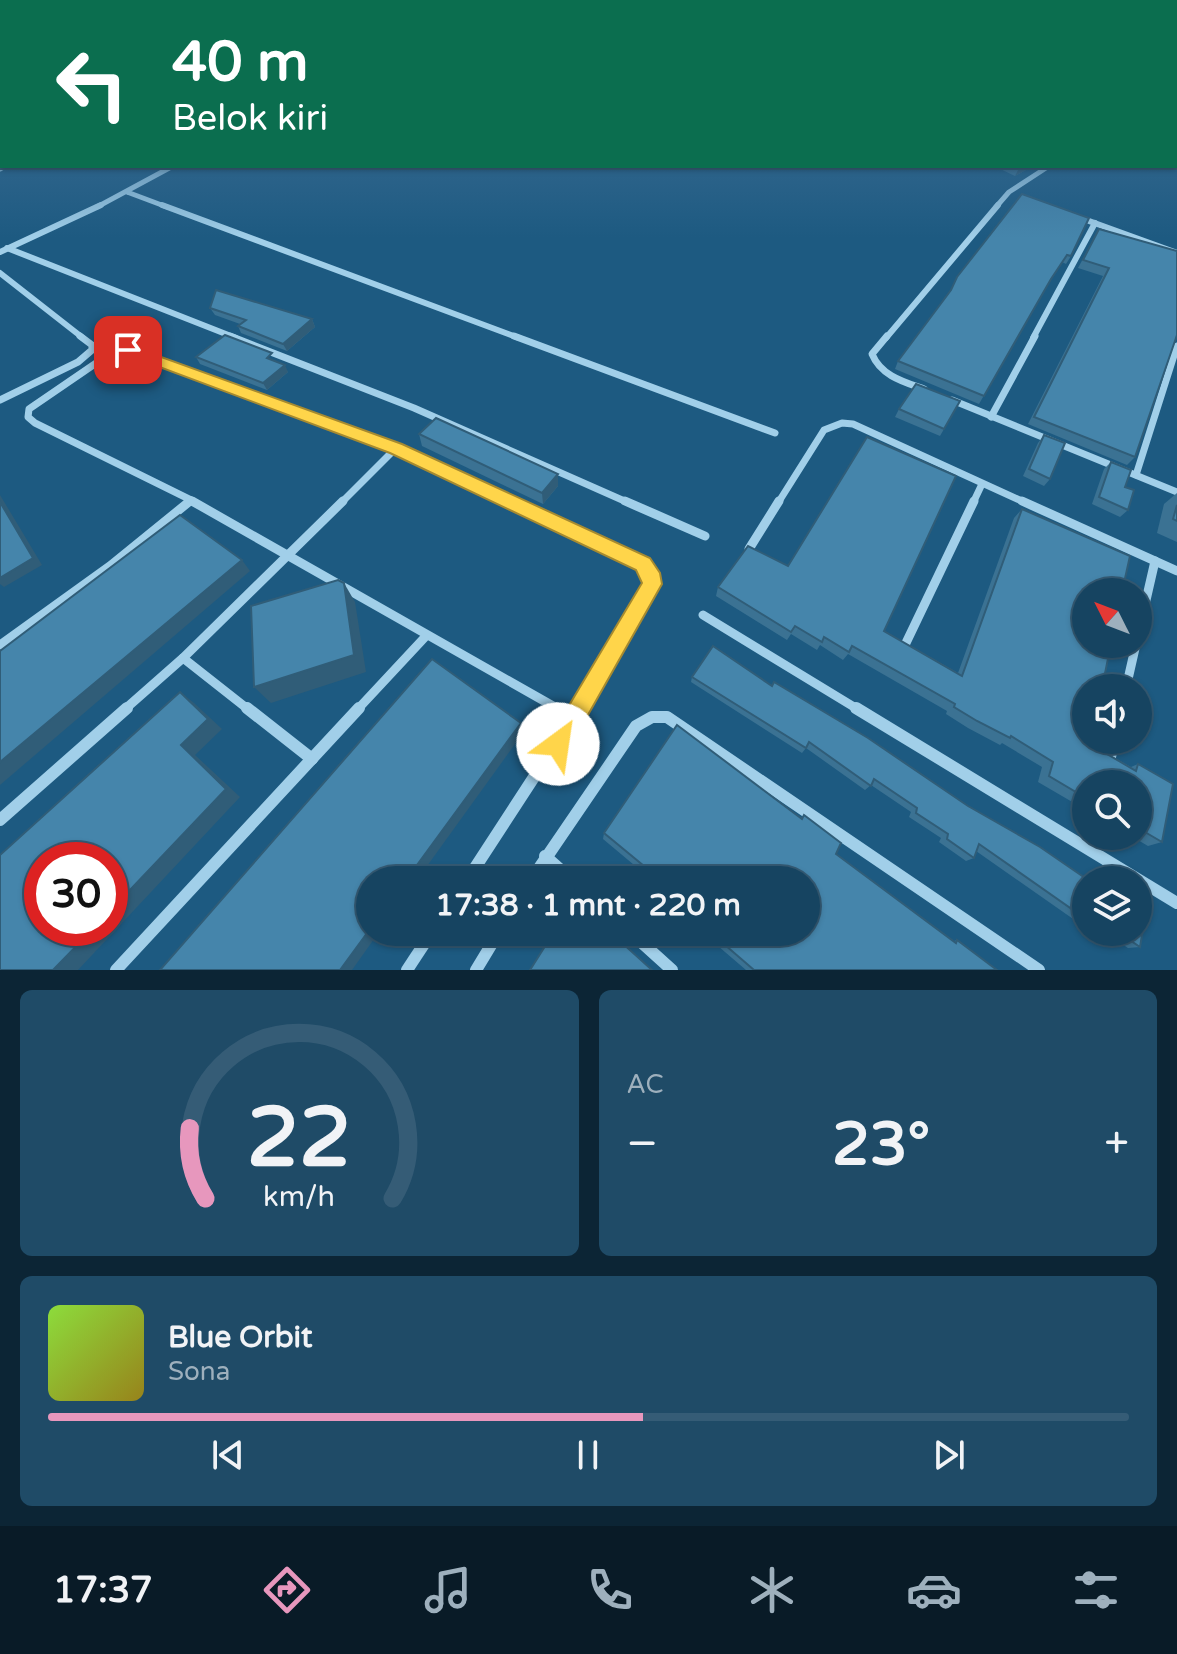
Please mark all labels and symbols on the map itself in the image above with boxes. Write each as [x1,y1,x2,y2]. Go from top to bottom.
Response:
pin [94,316,162,384]
north arrow [1072,578,1152,658]
position arrow [516,702,600,786]
speed limit sign: 30 [24,842,128,946]

